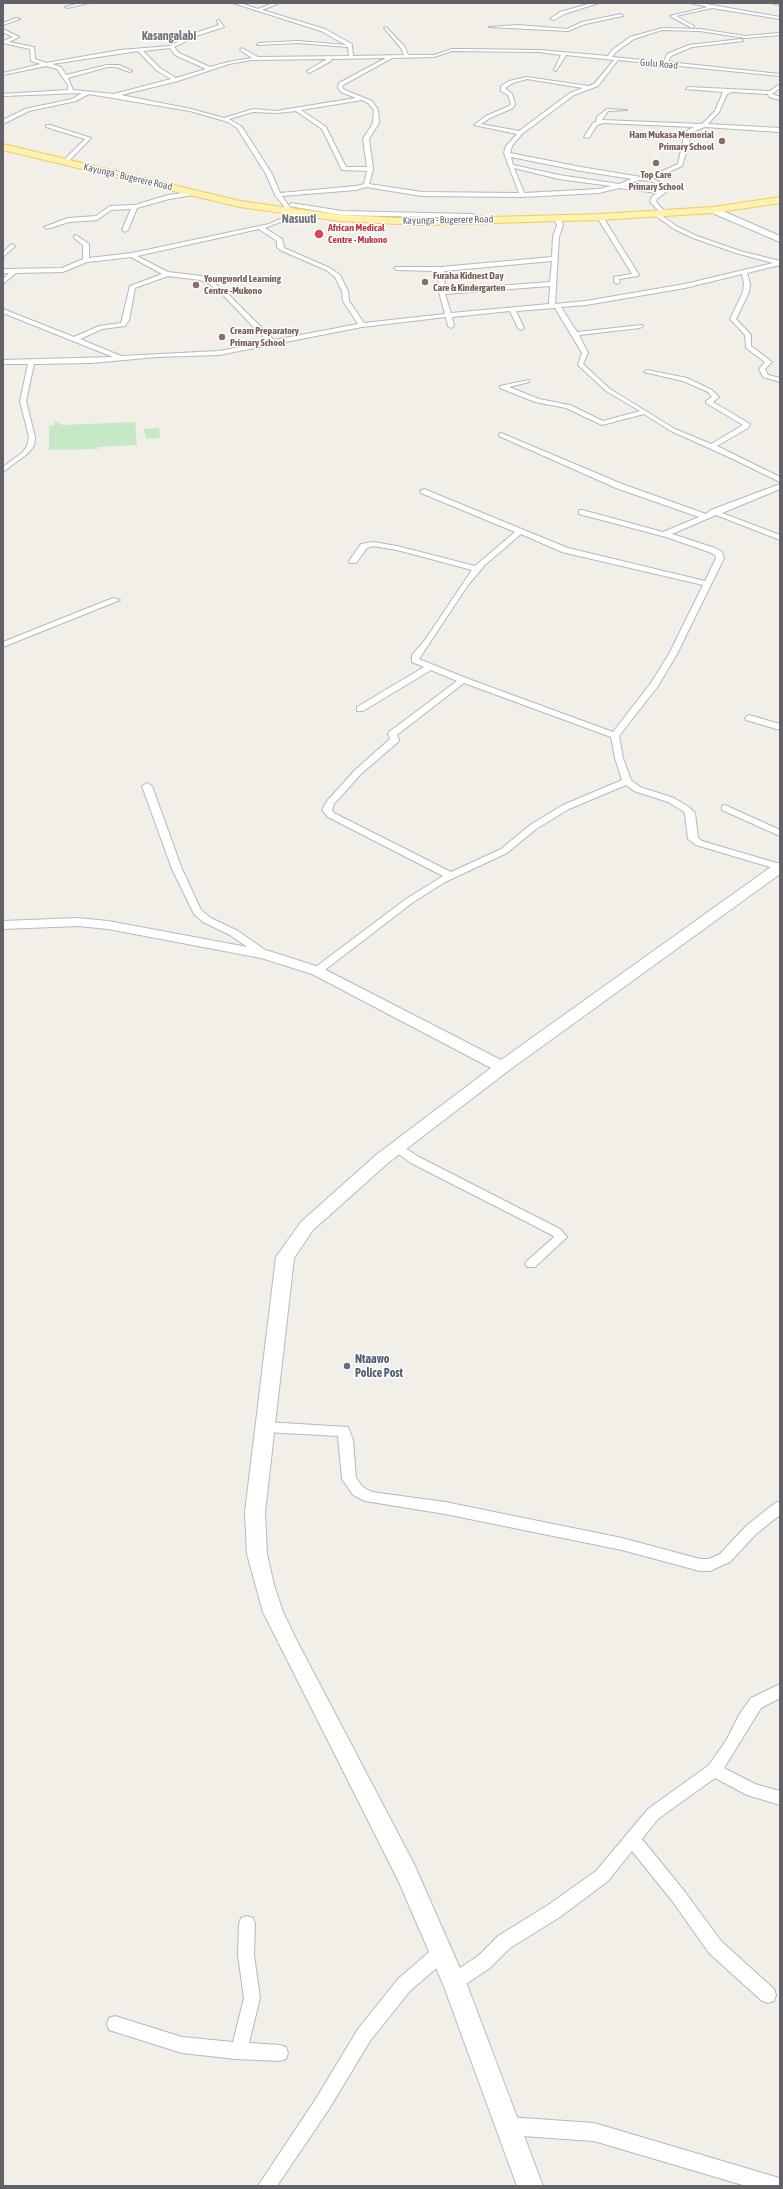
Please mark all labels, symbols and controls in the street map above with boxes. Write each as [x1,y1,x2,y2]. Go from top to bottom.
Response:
district label: Kasangalabi [142,29,196,43]
street label: Gulu Road [640,56,678,72]
place label: Ham Mukasa Memorial Primary School [629,129,714,152]
marker: Ham Mukasa Memorial Primary School [717,136,727,146]
marker: Top Care Primary School [651,158,661,168]
street label: Kayunga - Bugerere Road [82,161,174,193]
place label: Top Care Primary School [628,169,684,192]
district label: Nasuuti [282,212,316,226]
street label: Kayunga - Bugerere Road [403,213,493,227]
place label: African Medical Centre - Mukono [328,222,387,246]
marker: African Medical Centre - Mukono [313,228,325,240]
place label: Furaha Kidnest Day Care & Kindergarten [433,270,505,294]
place label: Youngworld Learning Centre -Mukono [204,273,281,296]
marker: Furaha Kidnest Day Care & Kindergarten [420,277,430,287]
marker: Youngworld Learning Centre -Mukono [191,280,201,290]
place label: Cream Preparatory Primary School [230,325,299,348]
marker: Cream Preparatory Primary School [217,332,227,342]
place label: Ntaawo Police Post [355,1352,403,1380]
marker: Ntaawo Police Post [342,1361,352,1371]

